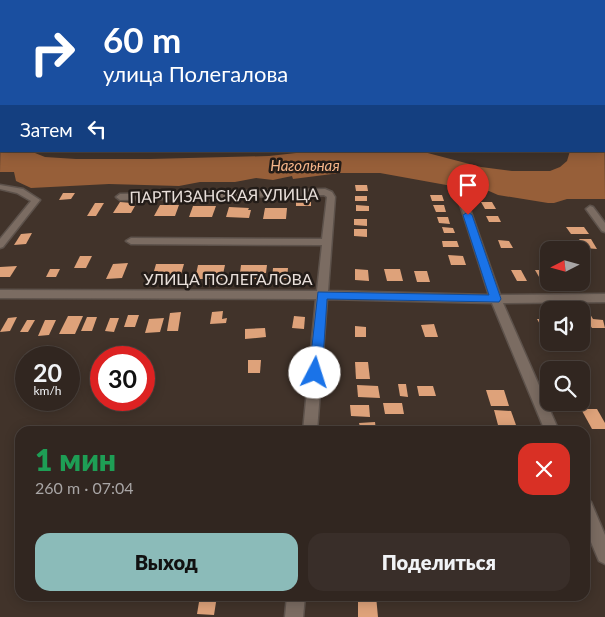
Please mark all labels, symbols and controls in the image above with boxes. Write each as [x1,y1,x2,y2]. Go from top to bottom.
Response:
text: 60 m [103,18,181,60]
icon: right [20,20,85,85]
text: улица Полегалова [103,60,288,87]
icon: left [83,115,111,143]
text: Затем [20,118,73,141]
water label: Нагольная [270,156,340,174]
pin [447,164,489,215]
icon: arrive [454,171,482,199]
street label: ПАРТИЗАНСКАЯ УЛИЦА [129,184,319,206]
north arrow [540,241,590,291]
map controls [540,241,590,411]
street label: УЛИЦА ПОЛЕГАЛОВА [144,269,313,288]
button: sound [540,301,590,351]
speed limit sign: 30 [90,346,155,411]
position arrow [288,346,340,398]
text: 20 [33,357,62,387]
button: search [540,361,590,411]
text: km/h [33,383,62,398]
text: 1 мин [35,441,116,477]
button: close [518,443,570,495]
text: 260 m · 07:04 [35,478,134,497]
button: Выход [35,533,298,591]
button: Поделиться [308,533,570,591]

